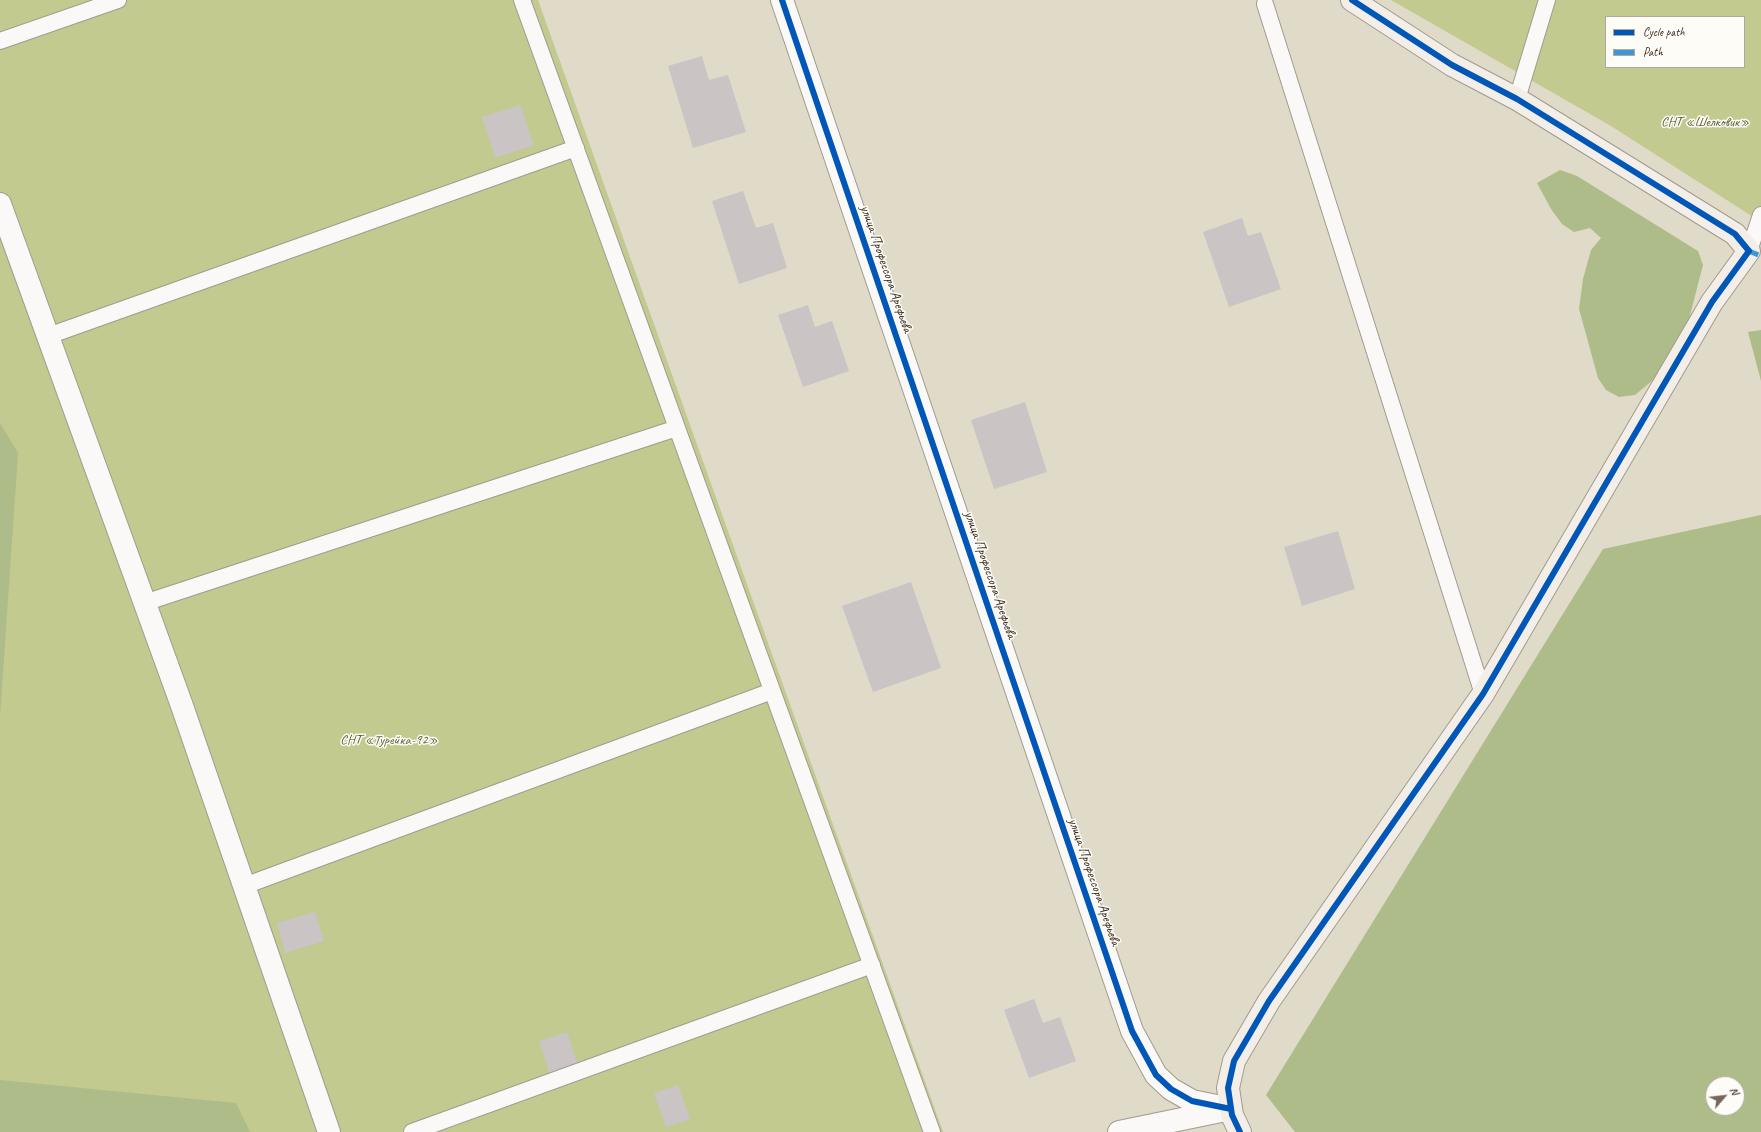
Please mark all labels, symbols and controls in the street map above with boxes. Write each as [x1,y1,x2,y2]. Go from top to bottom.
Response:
legend [1605,16,1745,68]
text: Cycle path [1643,24,1685,40]
text: Path [1643,44,1663,60]
park label: СНТ «Шелковик» [1661,114,1749,130]
street label: улица Профессора Арефьева [856,203,916,335]
street label: улица Профессора Арефьева [960,509,1020,641]
park label: СНТ «Турейка-92» [340,732,438,748]
street label: улица Профессора Арефьева [1064,816,1124,948]
north arrow [1705,1076,1745,1116]
text: N [1727,1085,1742,1097]

